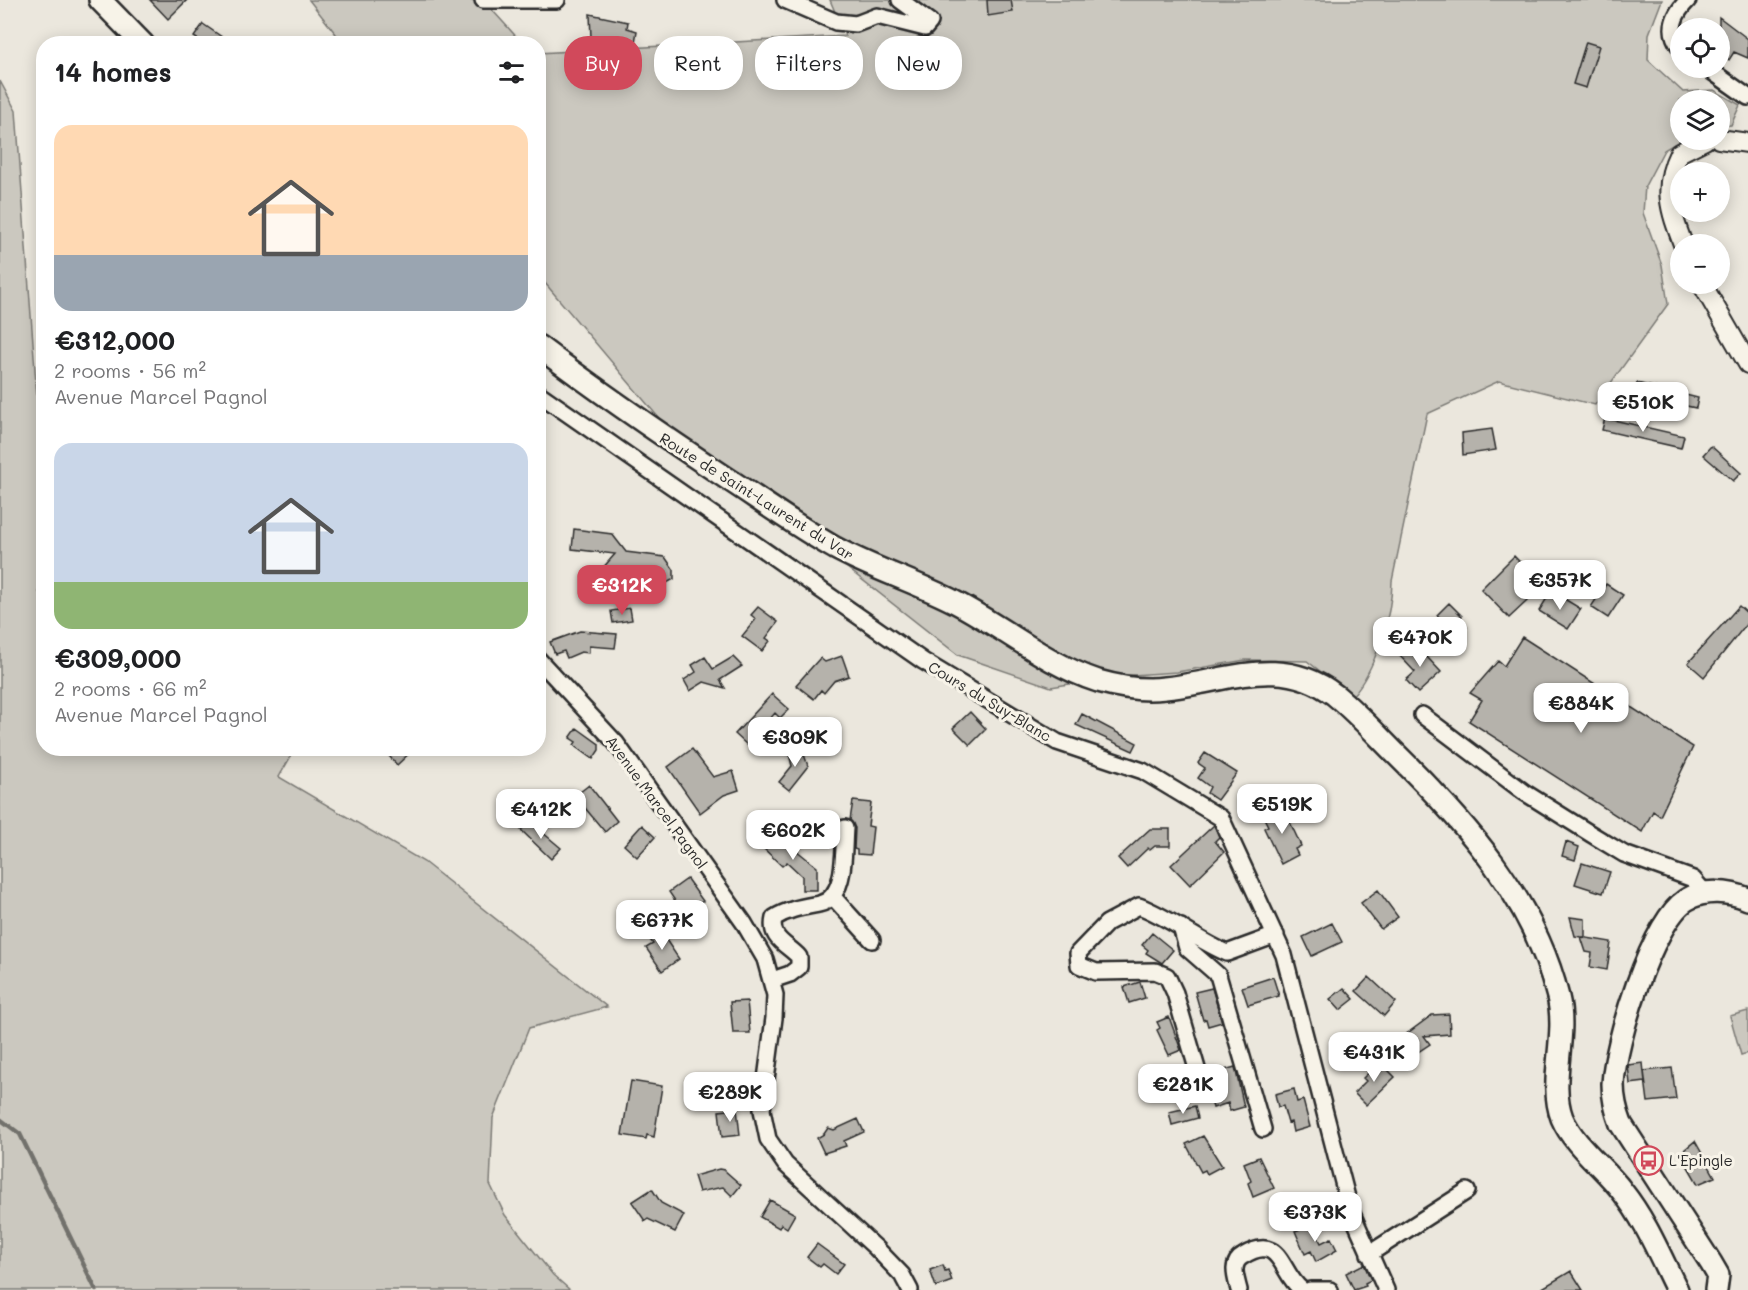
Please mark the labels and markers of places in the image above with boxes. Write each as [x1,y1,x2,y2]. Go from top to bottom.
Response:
pin: €510K [1601,382,1685,433]
pin: €357K [1518,560,1602,611]
pin: €312K [580,565,664,616]
pin: €470K [1378,617,1462,668]
pin: €884K [1539,683,1623,734]
pin: €309K [753,717,837,768]
pin: €519K [1240,784,1324,835]
pin: €412K [499,789,583,840]
pin: €602K [751,810,835,861]
pin: €677K [620,900,704,951]
pin: €431K [1332,1032,1416,1083]
pin: €281K [1141,1064,1225,1115]
pin: €289K [688,1072,772,1123]
bus stop icon: L'Epingle [1632,1144,1664,1176]
place label: L'Epingle [1669,1150,1733,1170]
pin: €373K [1273,1192,1357,1243]

